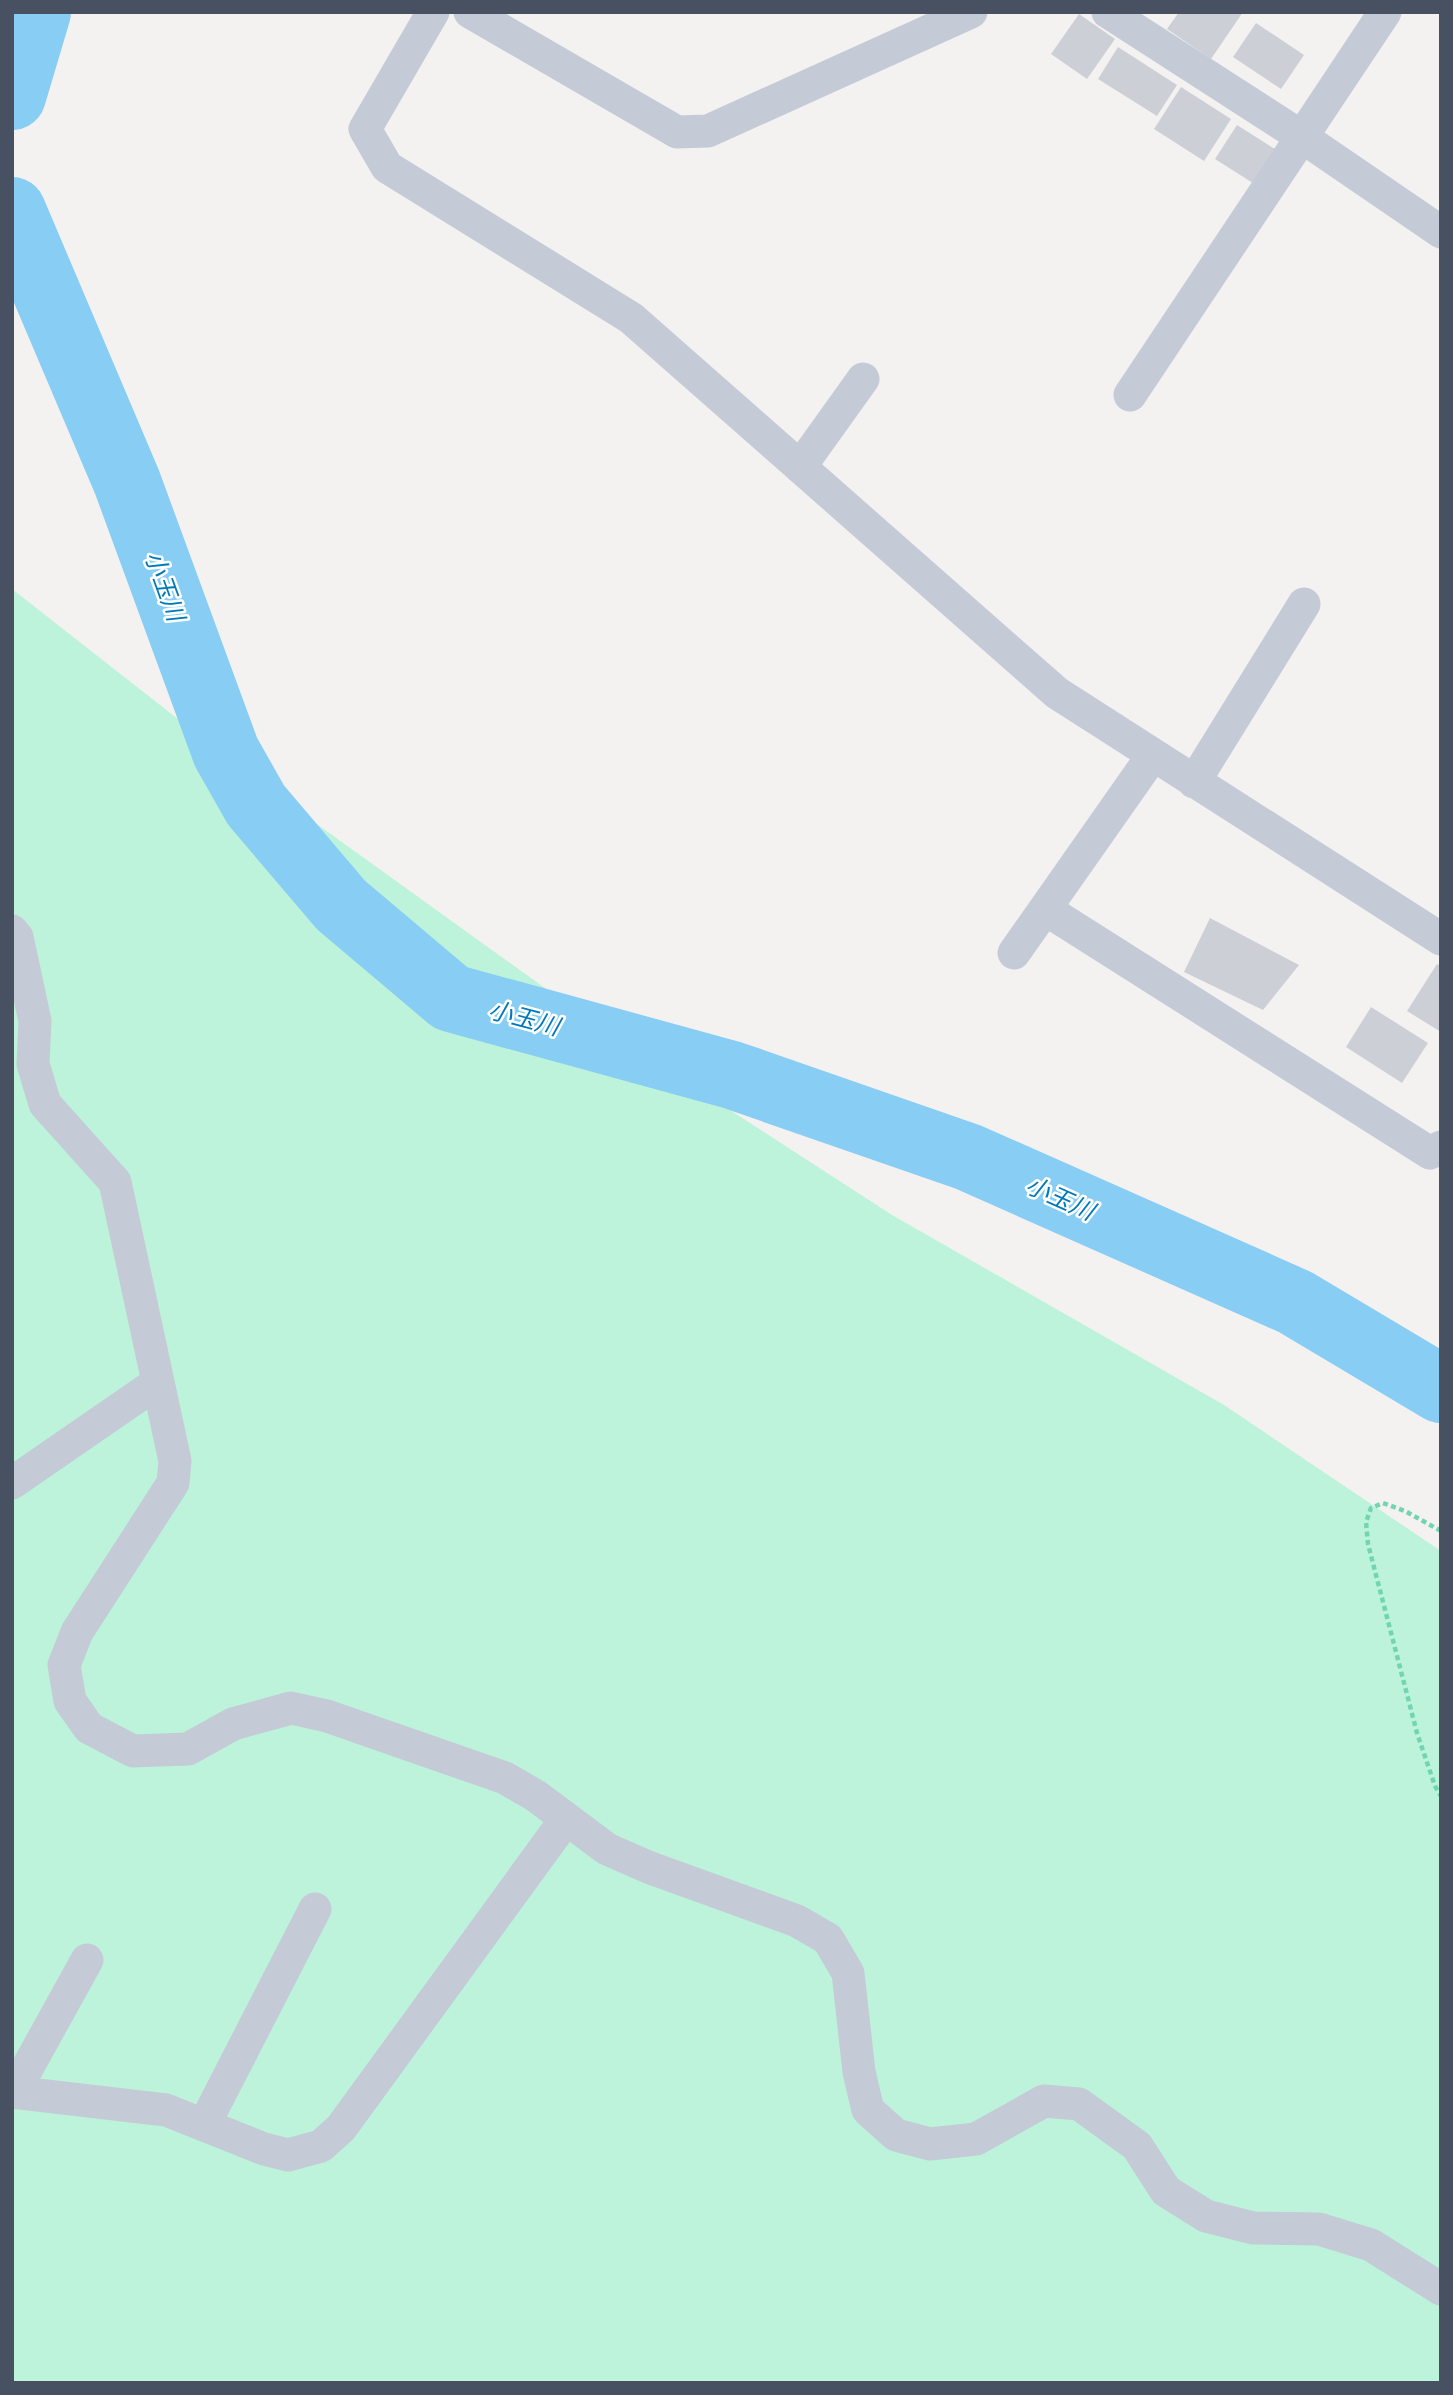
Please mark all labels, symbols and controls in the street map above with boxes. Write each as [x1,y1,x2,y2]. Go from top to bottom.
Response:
water label: 小玉川 [140,548,191,627]
water label: 小玉川 [486,996,565,1041]
water label: 小玉川 [1022,1171,1101,1226]

